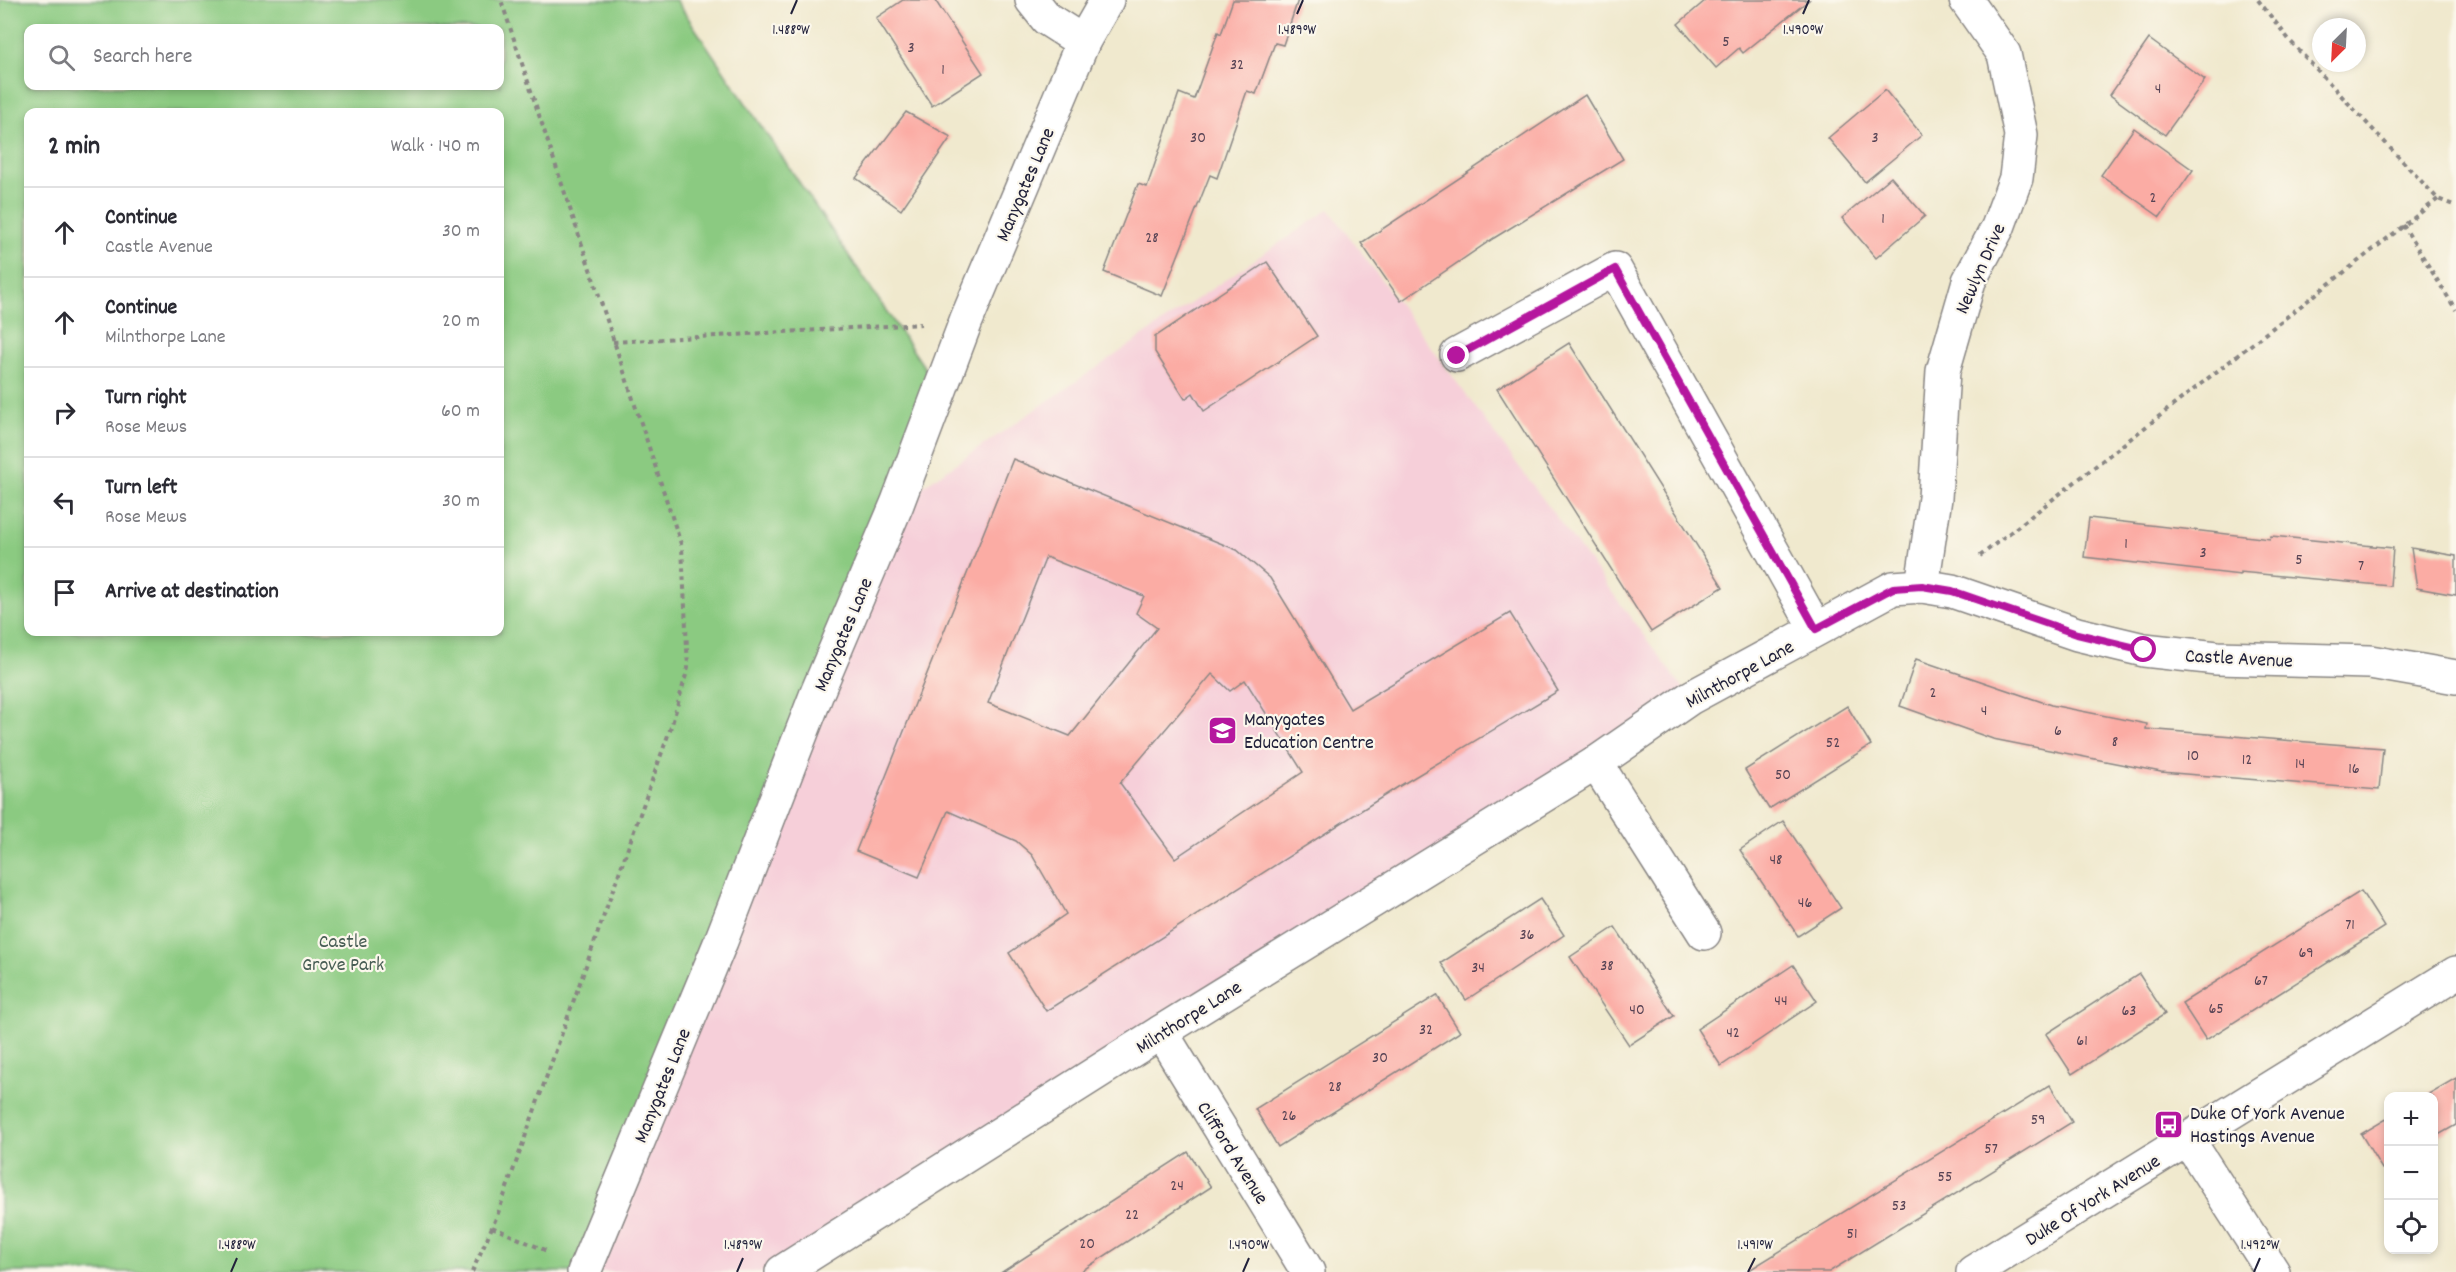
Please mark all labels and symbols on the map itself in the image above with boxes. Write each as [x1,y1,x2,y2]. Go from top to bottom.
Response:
north arrow [2312,18,2366,72]
text: 1.488°W [772,20,810,42]
text: 1.489°W [1278,20,1317,42]
text: 1.490°W [1783,20,1824,42]
house number: 5 [1722,31,1730,54]
house number: 3 [907,37,915,60]
house number: 32 [1230,54,1244,77]
house number: 1 [941,59,945,82]
house number: 4 [2155,78,2161,101]
street label: Manygates Lane [990,124,1063,247]
house number: 30 [1190,127,1206,150]
house number: 3 [1871,127,1879,150]
house number: 2 [2150,187,2157,210]
house number: 1 [1881,208,1885,231]
street label: Newlyn Drive [1949,219,2014,319]
house number: 28 [1145,227,1159,250]
route end [1443,342,1469,368]
house number: 1 [2124,533,2128,556]
house number: 3 [2199,542,2207,565]
house number: 5 [2295,549,2303,572]
house number: 7 [2358,555,2364,578]
street label: Manygates Lane [808,574,881,697]
street label: Milnthorpe Lane [1681,634,1800,717]
route start [2130,636,2156,662]
street label: Castle Avenue [2184,643,2294,677]
house number: 2 [1930,682,1937,705]
house number: 4 [1981,700,1987,723]
place label: Manygates Education Centre [1244,707,1374,758]
school or university icon: Manygates Education Centre [1207,714,1239,746]
house number: 6 [2054,720,2062,743]
house number: 8 [2112,731,2118,754]
house number: 52 [1826,732,1840,755]
house number: 10 [2187,745,2199,768]
house number: 12 [2242,749,2252,772]
house number: 14 [2295,753,2305,776]
house number: 16 [2348,758,2360,781]
house number: 50 [1775,764,1791,787]
house number: 48 [1769,849,1783,872]
house number: 46 [1798,892,1812,915]
house number: 71 [2345,914,2355,937]
house number: 36 [1520,924,1535,947]
park label: Castle Grove Park [302,929,384,980]
house number: 69 [2298,942,2314,965]
house number: 38 [1600,955,1614,978]
house number: 34 [1471,957,1485,980]
house number: 67 [2254,970,2268,993]
street label: Milnthorpe Lane [1131,975,1248,1062]
house number: 44 [1774,990,1788,1013]
house number: 65 [2208,998,2224,1021]
house number: 40 [1629,999,1645,1022]
house number: 63 [2122,1000,2136,1023]
house number: 32 [1419,1019,1433,1042]
house number: 42 [1726,1022,1740,1045]
street label: Manygates Lane [628,1024,700,1148]
house number: 61 [2076,1030,2088,1053]
house number: 30 [1372,1047,1388,1070]
house number: 28 [1328,1076,1342,1099]
street label: Clifford Avenue [1189,1097,1274,1211]
place label: Duke Of York Avenue Hastings Avenue [2190,1101,2345,1152]
house number: 26 [1282,1105,1297,1128]
bus stop icon: Duke Of York Avenue Hastings Avenue [2153,1108,2185,1140]
house number: 59 [2031,1109,2045,1132]
house number: 57 [1984,1138,1998,1161]
street label: Duke Of York Avenue [2021,1149,2167,1254]
house number: 55 [1938,1166,1952,1189]
house number: 24 [1170,1175,1184,1198]
house number: 53 [1892,1195,1906,1218]
house number: 22 [1125,1204,1139,1227]
house number: 51 [1847,1223,1857,1246]
house number: 20 [1079,1233,1095,1256]
text: 1.488°W [218,1235,256,1257]
text: 1.489°W [724,1235,763,1257]
text: 1.490°W [1229,1235,1270,1257]
text: 1.491°W [1737,1235,1773,1257]
text: 1.492°W [2241,1235,2280,1257]

